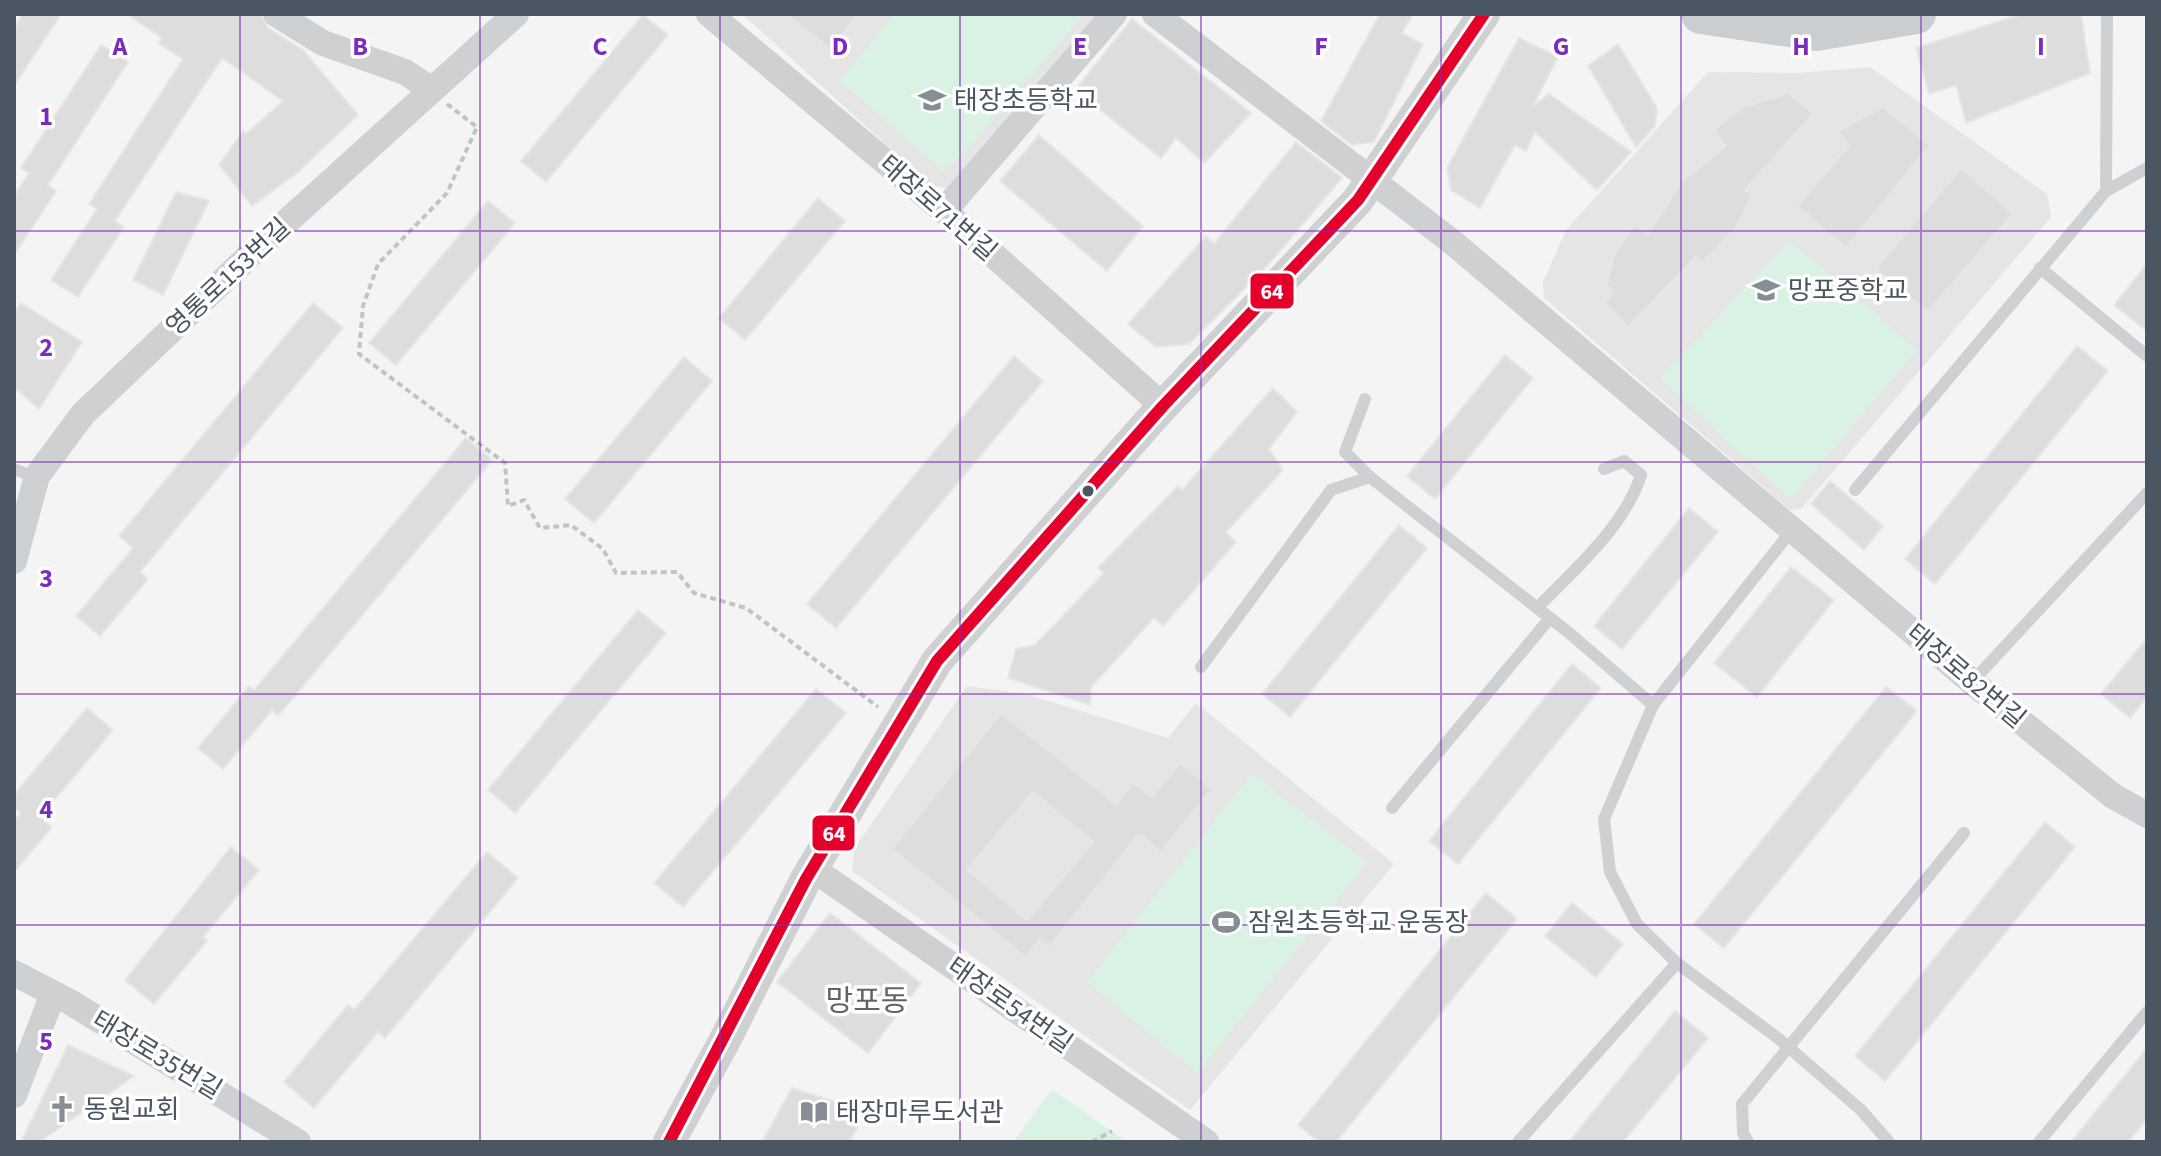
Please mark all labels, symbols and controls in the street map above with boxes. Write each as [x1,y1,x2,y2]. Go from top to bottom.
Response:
text: A [112,28,129,65]
text: B [352,28,368,65]
text: C [592,28,608,65]
text: D [832,28,848,65]
text: E [1073,28,1087,65]
text: F [1314,28,1328,65]
text: G [1553,28,1569,65]
text: H [1792,28,1810,65]
text: I [2037,28,2045,65]
place label: 태장초등학교 [954,82,1098,119]
school or university icon: 태장초등학교 [917,85,947,115]
text: 1 [39,98,53,135]
street label: 태장로71번길 [871,146,1005,270]
street label: 영통로153번길 [157,209,299,345]
line badge: 64 [1249,272,1295,310]
place label: 망포중학교 [1788,272,1908,309]
school or university icon: 망포중학교 [1751,275,1781,305]
text: 64 [1260,276,1284,308]
text: 2 [39,329,53,366]
unlabelled marker [1080,483,1096,499]
text: 3 [39,560,53,597]
street label: 태장로82번길 [1898,615,2034,737]
text: 4 [39,791,53,828]
line badge: 64 [811,814,856,852]
text: 64 [822,818,846,850]
place label: 잠원초등학교 운동장 [1248,904,1468,941]
sports icon: 잠원초등학교 운동장 [1211,907,1241,937]
street label: 태장로54번길 [940,948,1080,1062]
district label: 망포동 [826,980,908,1023]
street label: 태장로35번길 [85,1002,229,1108]
text: 5 [39,1023,53,1060]
place label: 동원교회 [84,1091,180,1128]
church icon: 동원교회 [47,1094,77,1124]
place label: 태장마루도서관 [836,1094,1004,1131]
library icon: 태장마루도서관 [799,1097,829,1127]

